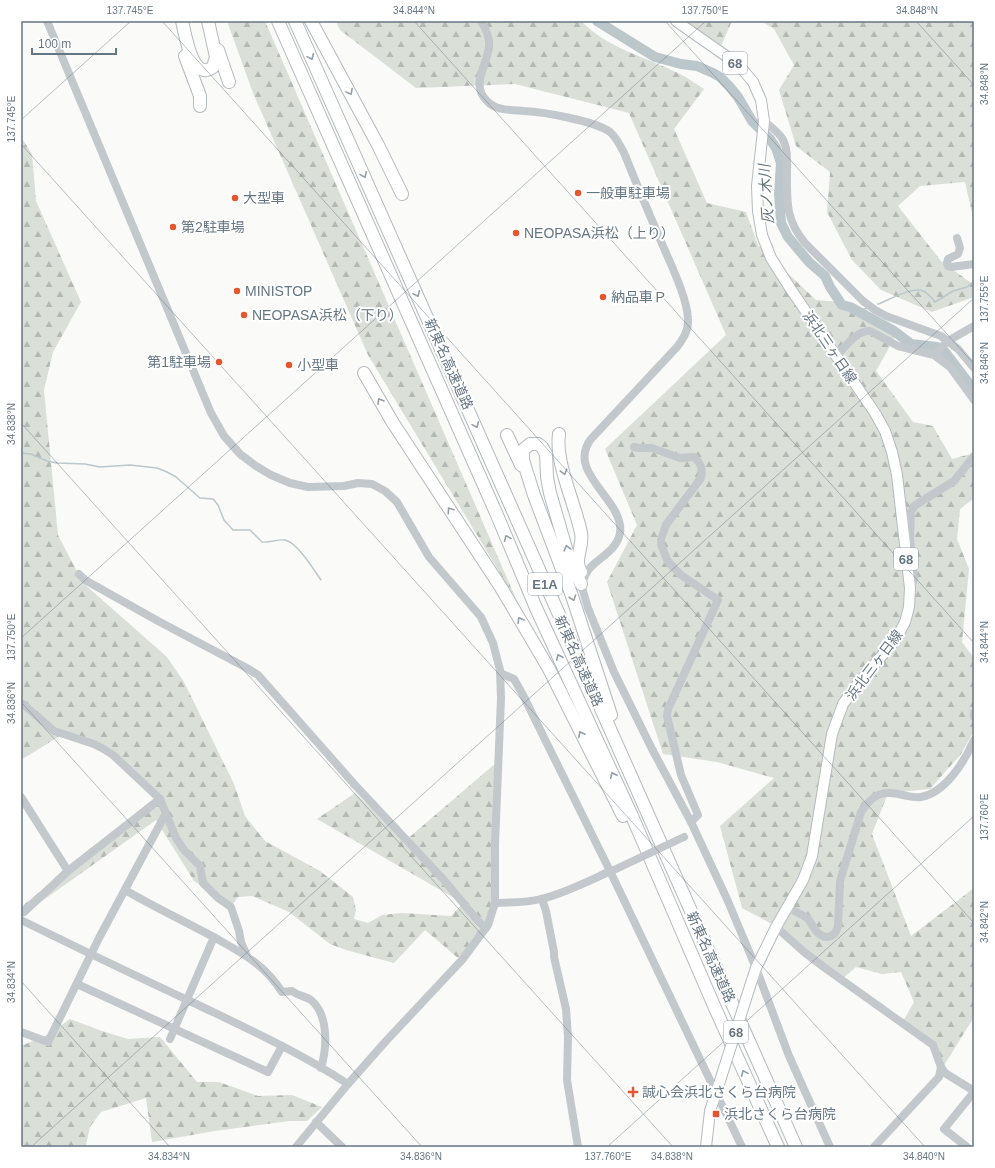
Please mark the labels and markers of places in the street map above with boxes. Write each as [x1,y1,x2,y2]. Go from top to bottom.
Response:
place label: 一般車駐車場 [586,185,670,201]
marker: 一般車駐車場 [573,188,583,198]
place label: 大型車 [243,190,285,206]
marker: 大型車 [230,193,240,203]
place label: 第2駐車場 [181,219,245,235]
marker: 第2駐車場 [168,222,178,232]
place label: NEOPASA浜松（上り） [524,225,675,241]
marker: NEOPASA浜松（上り） [511,228,521,238]
place label: MINISTOP [245,283,312,299]
marker: MINISTOP [232,286,242,296]
place label: 納品車Ｐ [611,289,667,305]
marker: 納品車Ｐ [598,292,608,302]
place label: NEOPASA浜松（下り） [252,307,403,323]
marker: NEOPASA浜松（下り） [239,310,249,320]
place label: 第1駐車場 [147,354,211,370]
marker: 第1駐車場 [214,357,224,367]
place label: 小型車 [297,357,339,373]
marker: 小型車 [284,360,294,370]
place label: 誠心会浜北さくら台病院 [642,1084,796,1100]
marker: 誠心会浜北さくら台病院 [627,1086,639,1098]
place label: 浜北さくら台病院 [724,1106,836,1122]
marker: 浜北さくら台病院 [711,1109,721,1119]

